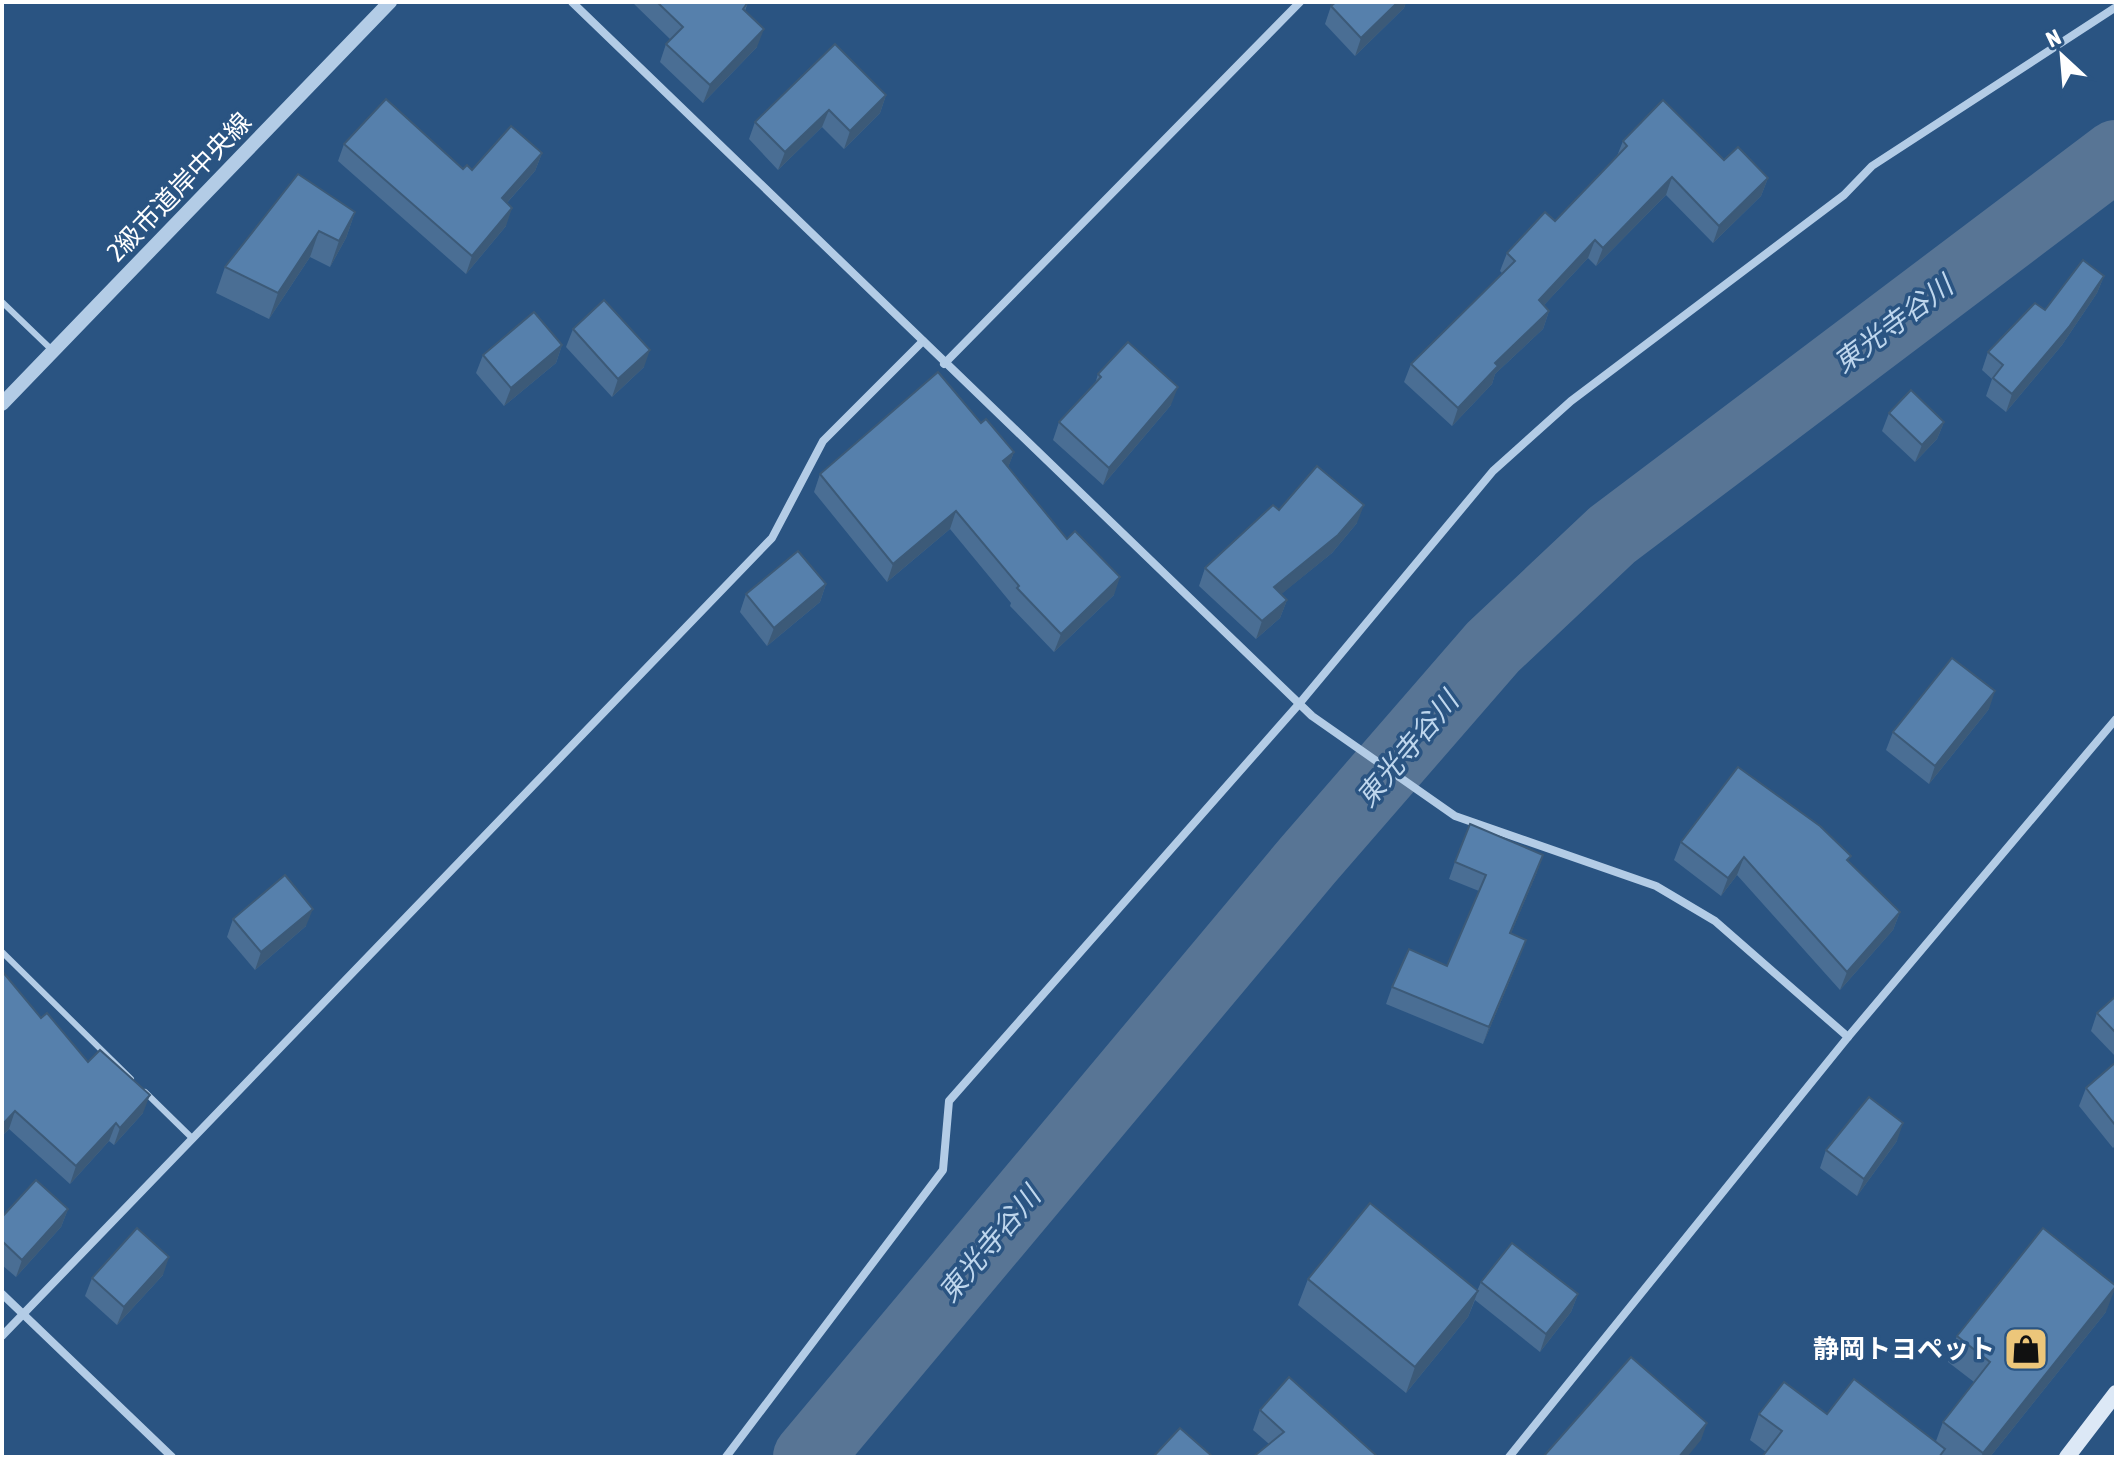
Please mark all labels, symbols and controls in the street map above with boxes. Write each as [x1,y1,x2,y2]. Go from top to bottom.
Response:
north arrow [2022,16,2102,96]
text: N [2042,23,2065,53]
street label: 2級市道岸中央線 [101,107,257,267]
water label: 東光寺谷川 [1827,267,1961,379]
water label: 東光寺谷川 [1350,683,1466,813]
water label: 東光寺谷川 [932,1178,1048,1308]
shop icon: 静岡トヨペット [2002,1325,2050,1373]
place label: 静岡トヨペット [1813,1334,1995,1364]

